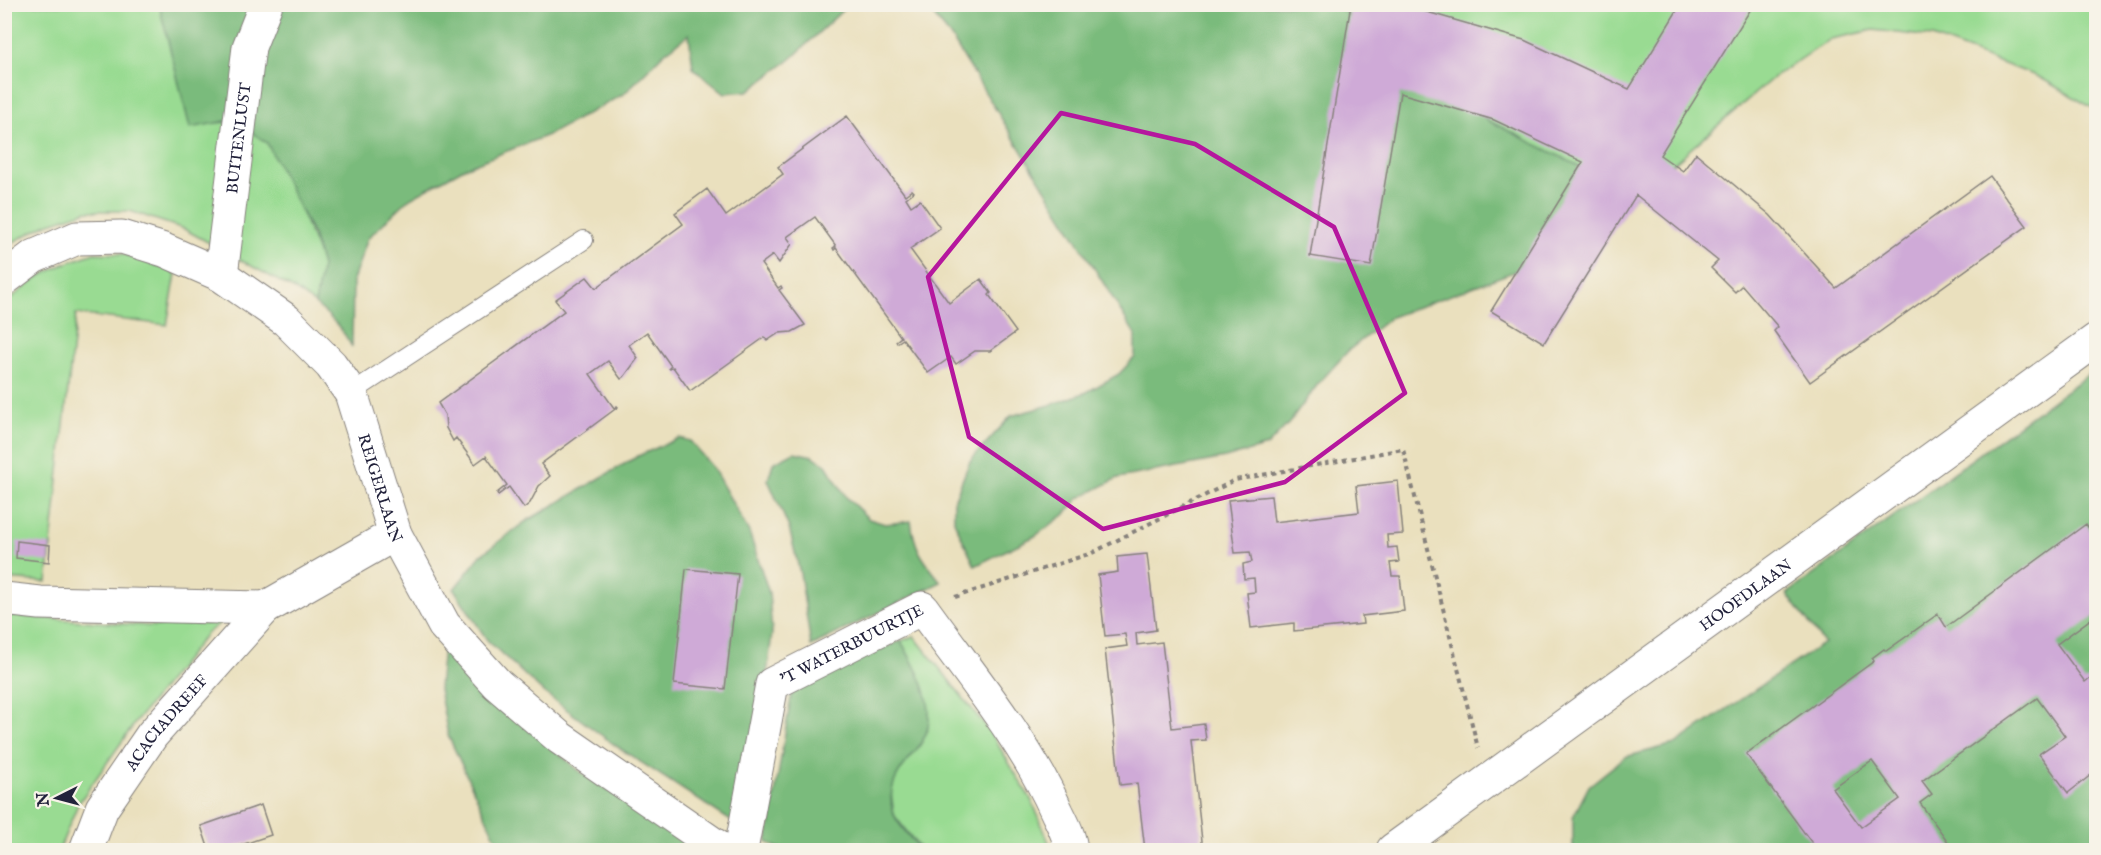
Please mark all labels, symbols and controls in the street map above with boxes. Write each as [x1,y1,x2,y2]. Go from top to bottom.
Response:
street label: BUITENLUST [223,81,257,195]
street label: REIGERLAAN [352,432,406,547]
street label: HOOFDLAAN [1696,556,1797,636]
street label: 'T WATERBUURTJE [777,601,927,690]
street label: ACACIADREEF [122,671,213,776]
north arrow [27,768,87,828]
text: N [33,791,55,808]

